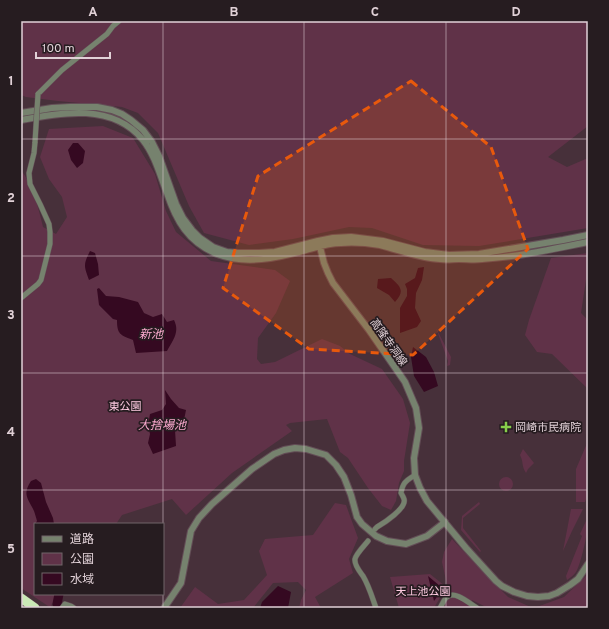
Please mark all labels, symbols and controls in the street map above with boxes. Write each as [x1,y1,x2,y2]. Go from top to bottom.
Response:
text: A [88,5,98,21]
text: B [230,5,239,21]
text: C [371,5,379,21]
text: D [511,5,521,21]
scale bar [36,34,110,60]
text: 100 m [42,41,75,57]
text: 1 [8,74,14,90]
text: 2 [7,191,15,207]
text: 3 [7,308,15,324]
street label: 高隆寺洞線 [367,316,410,369]
water label: 新池 [139,327,164,343]
park label: 東公園 [109,400,142,414]
water label: 大捨場池 [138,418,187,434]
marker: 岡崎市民病院 [500,421,512,433]
place label: 岡崎市民病院 [515,421,581,435]
text: 4 [7,425,15,441]
legend [34,523,164,595]
text: 道路 [70,532,94,548]
text: 5 [7,542,15,558]
text: 公園 [70,552,94,568]
text: 水域 [70,572,94,588]
park label: 天上池公園 [396,585,451,599]

